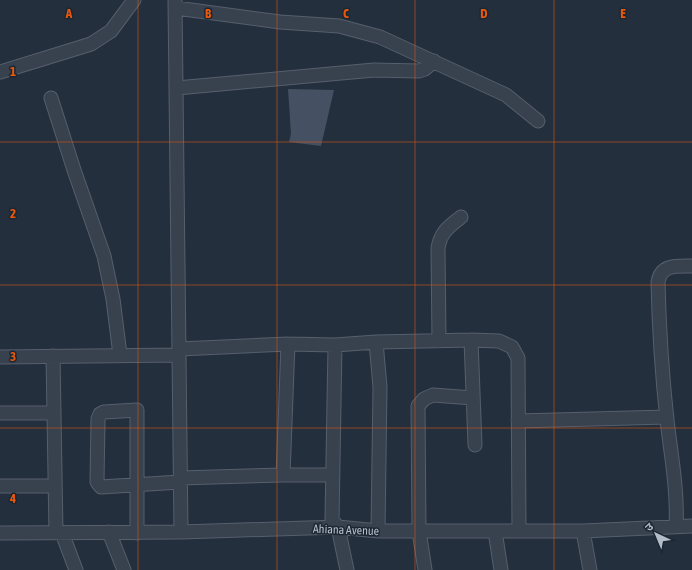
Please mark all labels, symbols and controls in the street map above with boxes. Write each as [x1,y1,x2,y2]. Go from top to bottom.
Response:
text: A [65,6,73,21]
text: B [205,6,212,21]
text: C [343,6,349,21]
text: D [480,6,488,21]
text: E [620,6,626,21]
text: 1 [10,64,16,79]
text: 2 [10,206,16,221]
text: 3 [10,349,16,364]
text: 4 [9,491,16,506]
north arrow [636,514,676,554]
text: उ [643,520,656,533]
street label: Ahiana Avenue [313,522,379,538]

